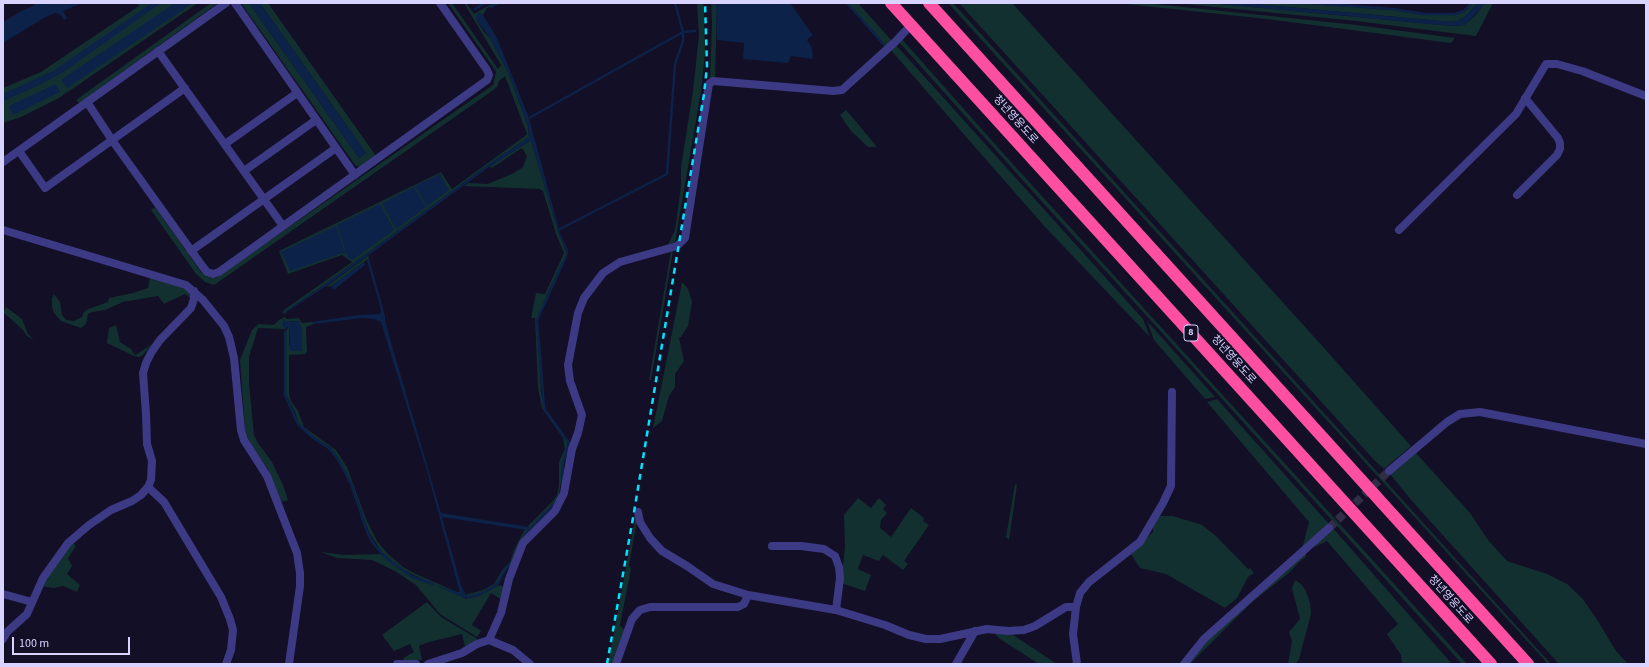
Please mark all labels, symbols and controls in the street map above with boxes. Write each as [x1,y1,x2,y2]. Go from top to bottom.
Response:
street label: 청년영웅도로 [990,93,1040,147]
road number: 8 [1184,325,1198,341]
street label: 청년영웅도로 [1208,333,1258,387]
street label: 청년영웅도로 [1425,573,1475,627]
scale bar [14,629,132,655]
text: 100 m [19,635,49,652]

